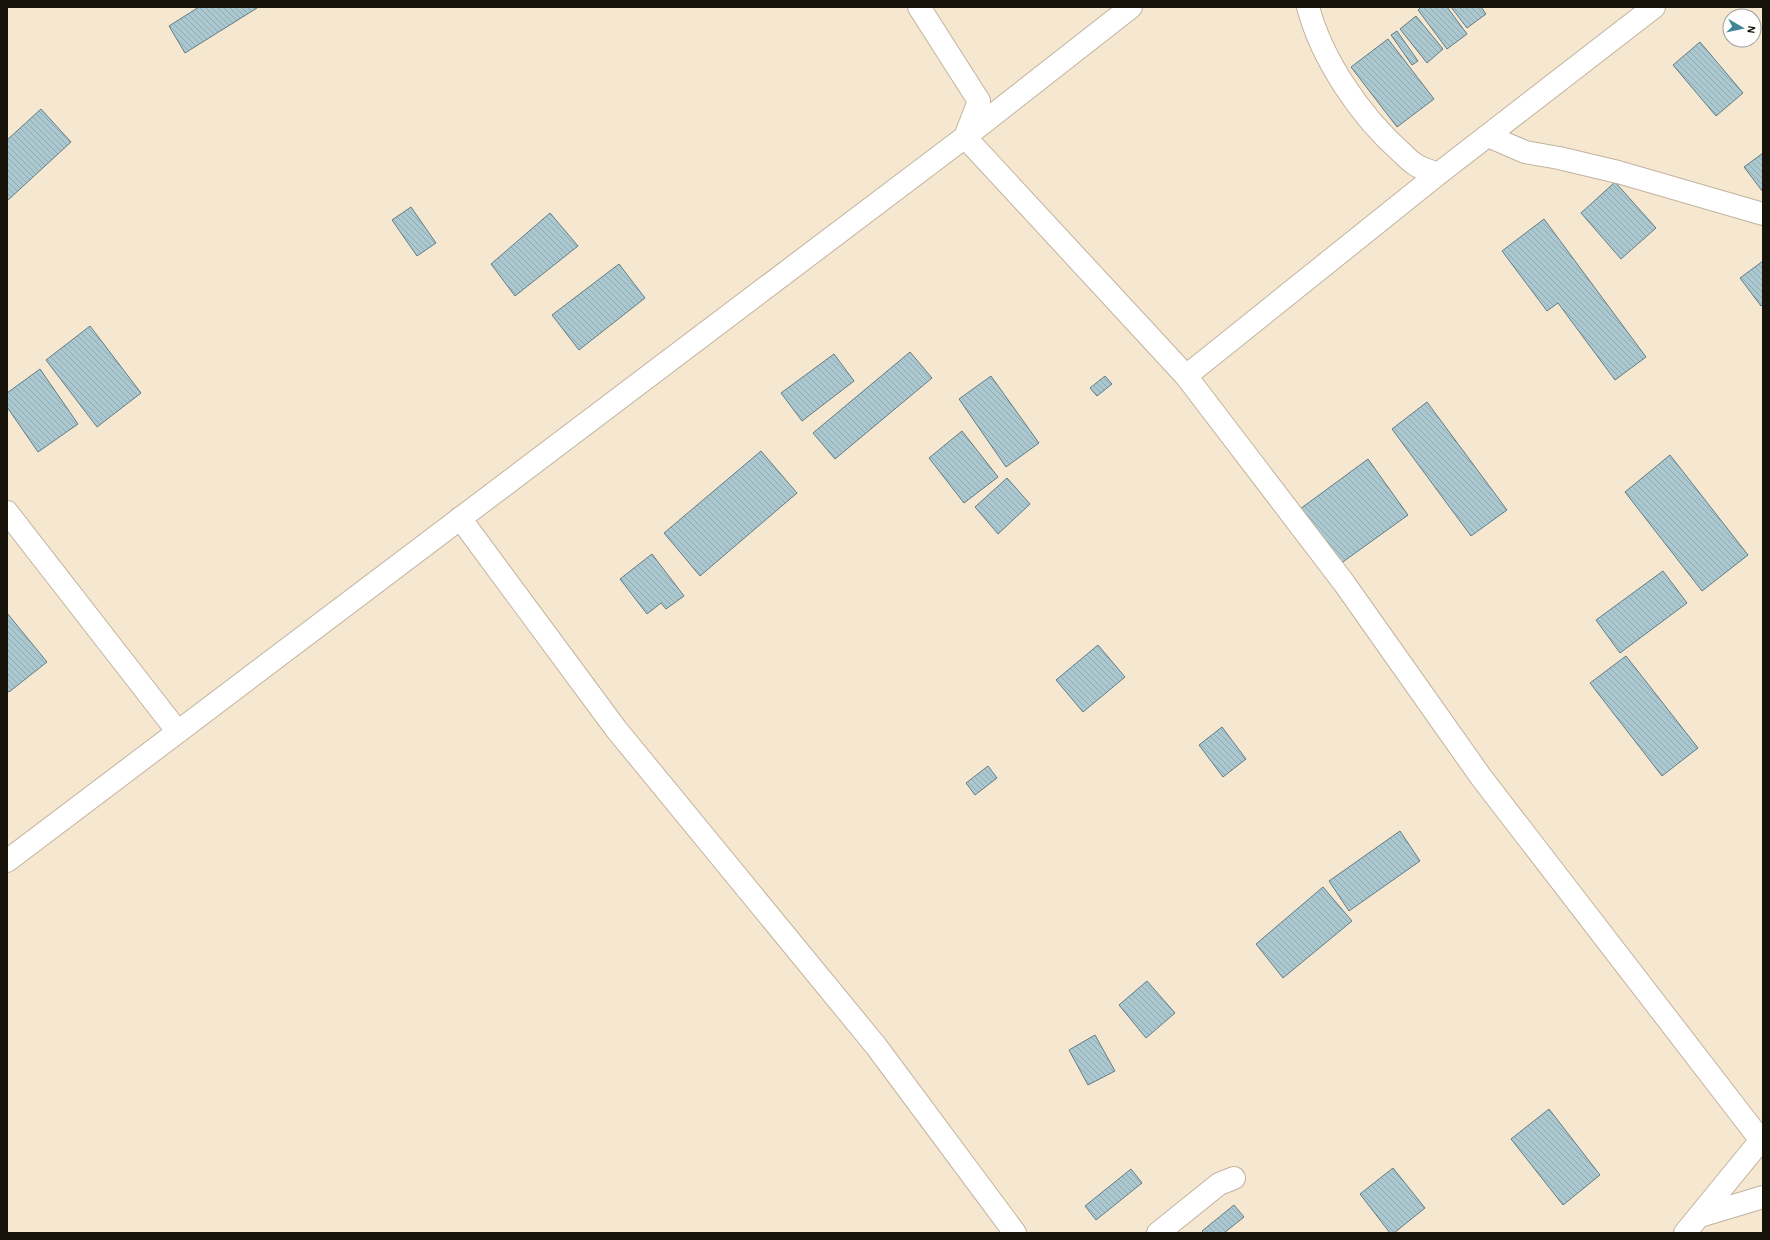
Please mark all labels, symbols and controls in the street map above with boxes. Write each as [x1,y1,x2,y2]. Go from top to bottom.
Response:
north arrow [1722,8,1762,48]
text: N [1745,25,1757,34]

